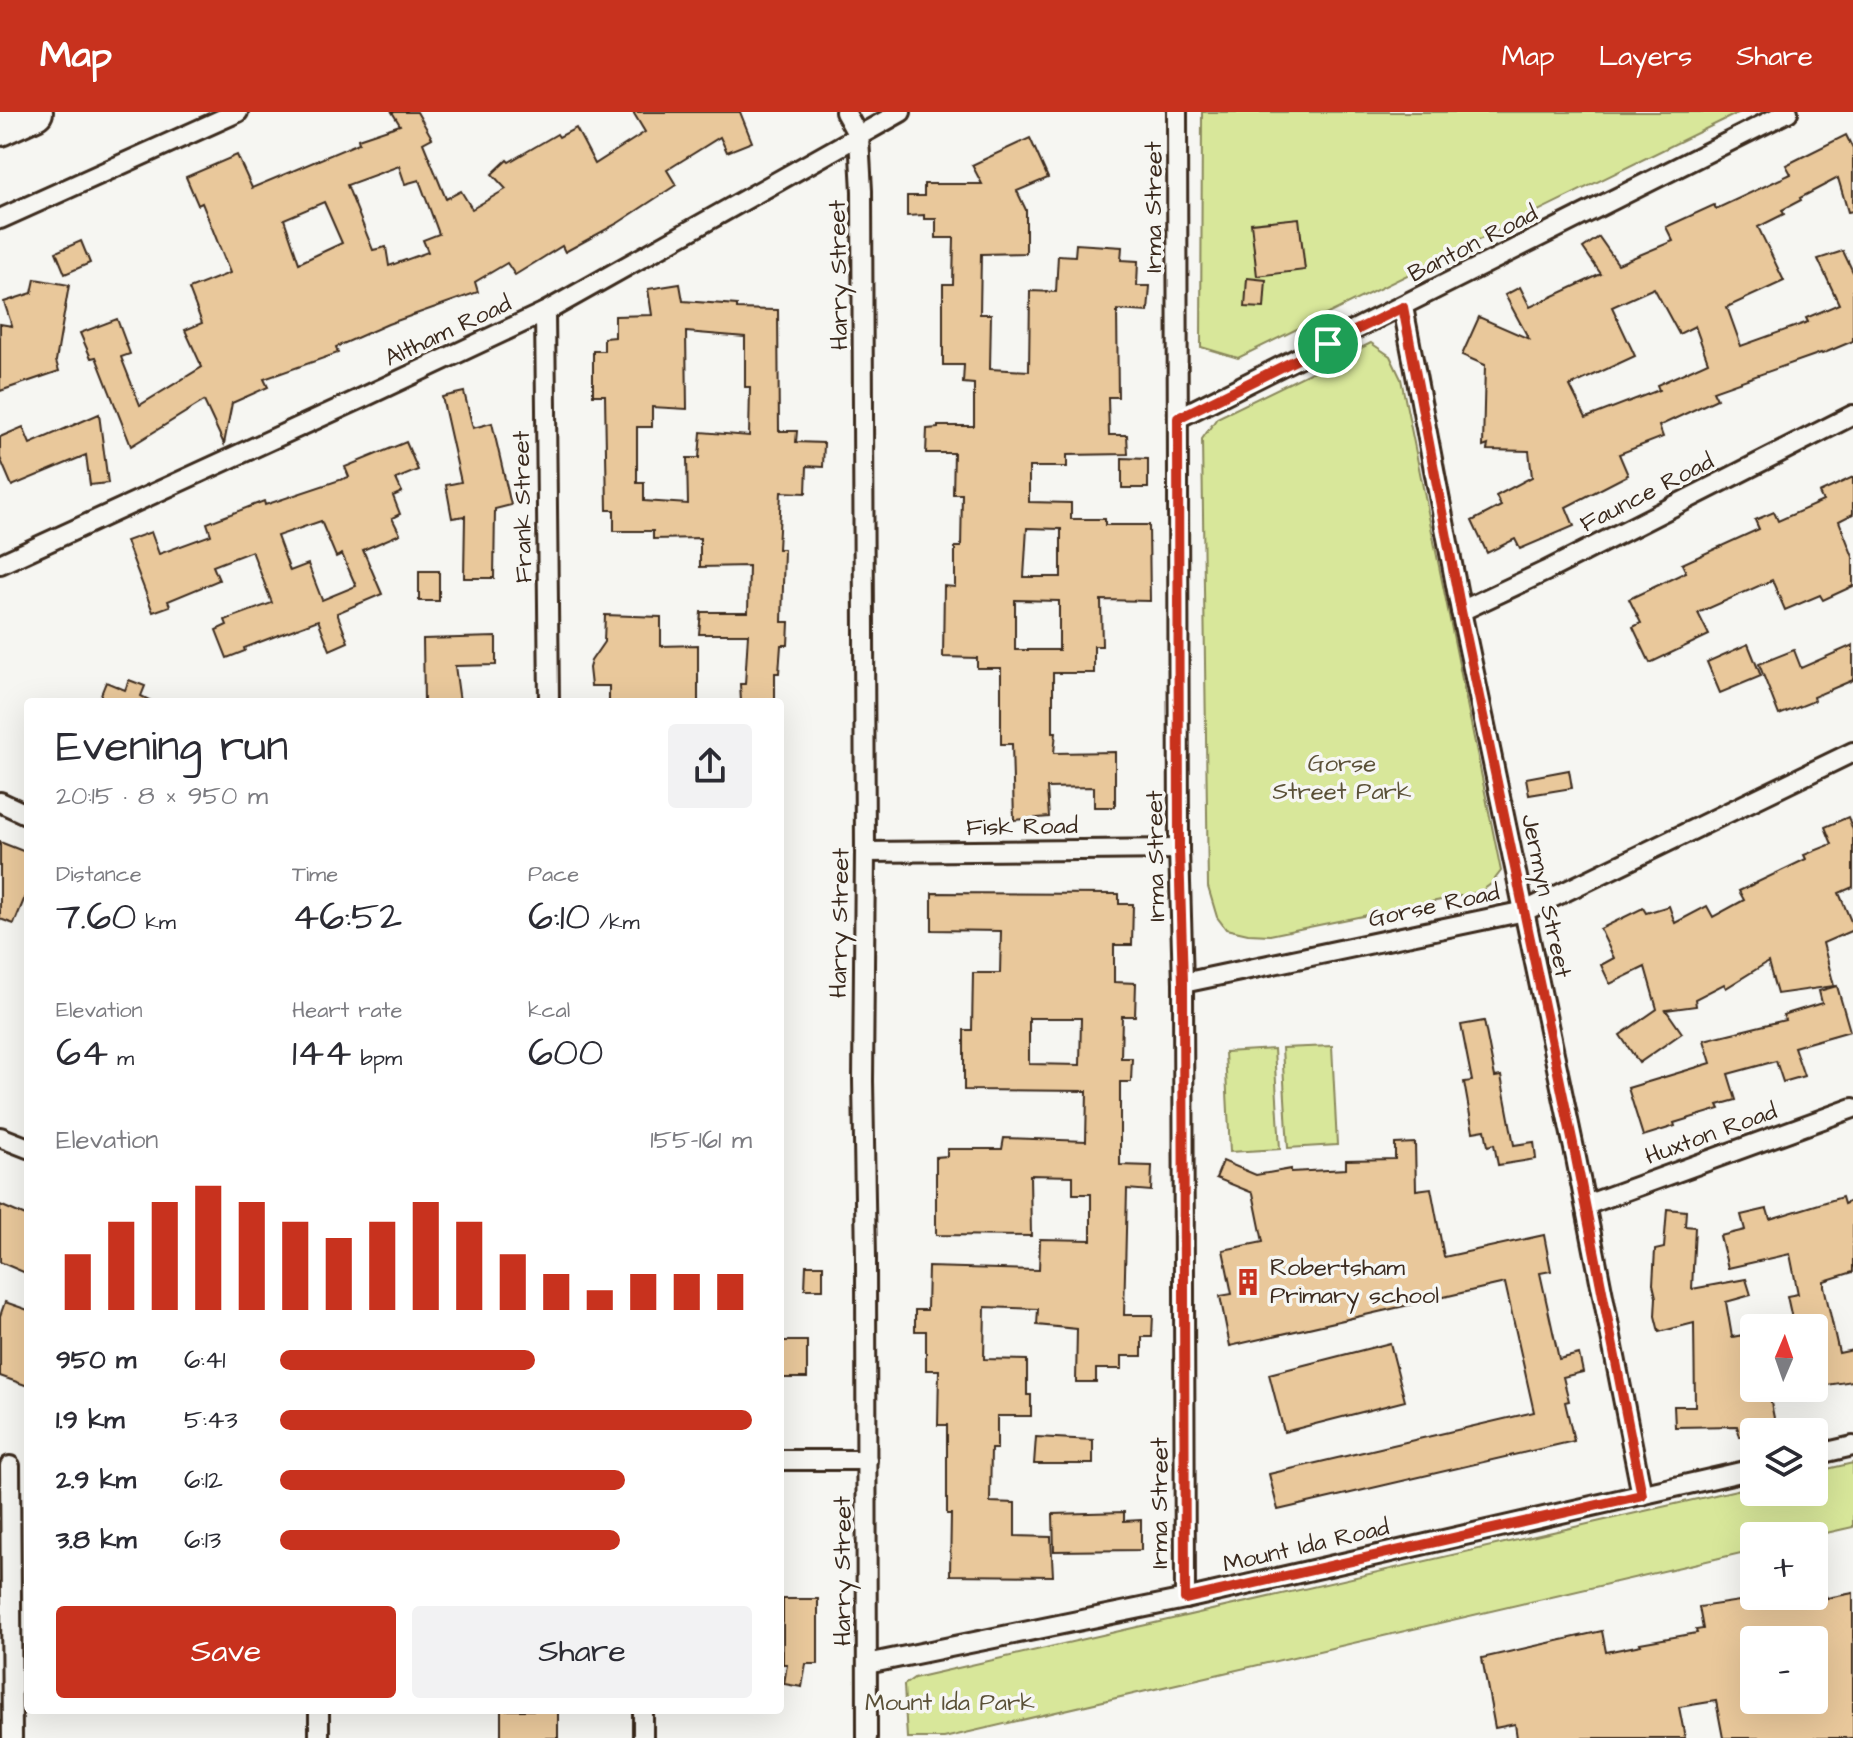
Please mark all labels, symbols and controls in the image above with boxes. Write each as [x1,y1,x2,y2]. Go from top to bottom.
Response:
text: Map [40,30,112,82]
text: Map [1502,37,1555,76]
text: Layers [1599,37,1692,76]
text: Share [1736,37,1813,76]
street label: Irma Street [1137,141,1171,273]
street label: Banton Road [1402,197,1544,291]
street label: Harry Street [821,199,858,350]
street label: Altham Road [379,287,517,375]
pin [1294,310,1362,378]
icon: arrive [1306,322,1350,366]
street label: Frank Street [505,430,541,584]
street label: Faunce Road [1574,445,1720,541]
text: Evening run [56,717,288,778]
button: share [668,724,752,808]
park label: Gorse Street Park [1272,747,1412,809]
text: 20:15 · 8 × 950 m [56,778,268,814]
street label: Irma Street [1138,790,1174,922]
street label: Fisk Road [966,809,1078,845]
street label: Jermyn Street [1511,811,1580,981]
street label: Harry Street [822,847,859,998]
text: Distance [56,859,142,890]
text: Time [292,859,338,890]
text: Pace [528,859,579,890]
street label: Gorse Road [1365,876,1503,936]
text: 7.60 [56,890,137,945]
text: 46:52 [292,890,402,945]
text: 6:10 [528,890,590,945]
text: km [137,907,176,938]
text: /km [590,907,640,938]
text: Elevation [56,995,143,1026]
text: Heart rate [292,995,402,1026]
text: kcal [528,995,570,1026]
text: 64 [56,1026,108,1081]
text: 144 [292,1026,352,1081]
text: 600 [528,1026,604,1081]
text: m [108,1043,134,1074]
text: bpm [352,1043,402,1074]
street label: Huxton Road [1640,1094,1782,1174]
text: Elevation [56,1122,158,1158]
text: 155–161 m [650,1122,752,1158]
place label: Robertsham Primary school [1270,1251,1439,1314]
building icon: Robertsham Primary school [1233,1267,1263,1297]
north arrow [1740,1314,1828,1402]
map controls [1740,1314,1828,1714]
text: 950 m [56,1342,136,1378]
text: 6:41 [184,1342,226,1378]
text: 1.9 km [56,1402,124,1438]
text: 5:43 [184,1402,238,1438]
button: layers [1740,1418,1828,1506]
street label: Irma Street [1143,1437,1177,1569]
text: 2.9 km [56,1462,136,1498]
text: 6:12 [184,1462,223,1498]
street label: Harry Street [826,1496,861,1646]
street label: Mount Ida Road [1219,1510,1393,1582]
text: 3.8 km [56,1522,136,1558]
text: 6:13 [184,1522,221,1558]
button: + [1740,1522,1828,1610]
button: Save [56,1606,396,1698]
button: Share [412,1606,752,1698]
button: − [1740,1626,1828,1714]
park label: Mount Ida Park [865,1686,1035,1720]

